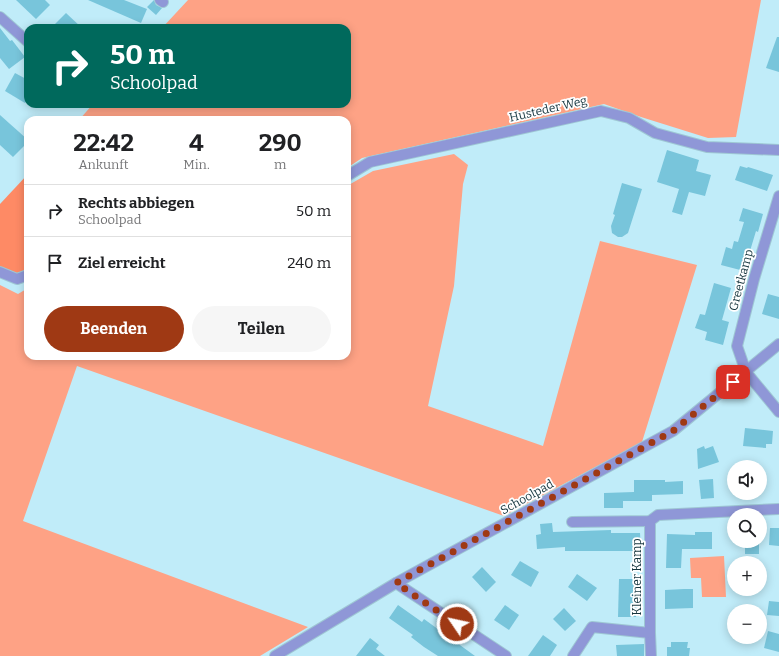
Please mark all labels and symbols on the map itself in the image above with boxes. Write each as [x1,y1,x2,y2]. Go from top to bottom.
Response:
street label: Husteder Weg [508,93,589,125]
street label: Greetkamp [726,248,756,312]
pin [716,365,750,399]
street label: Schoolpad [498,477,556,517]
street label: Kleiner Kamp [630,538,644,616]
position arrow [436,603,478,645]

